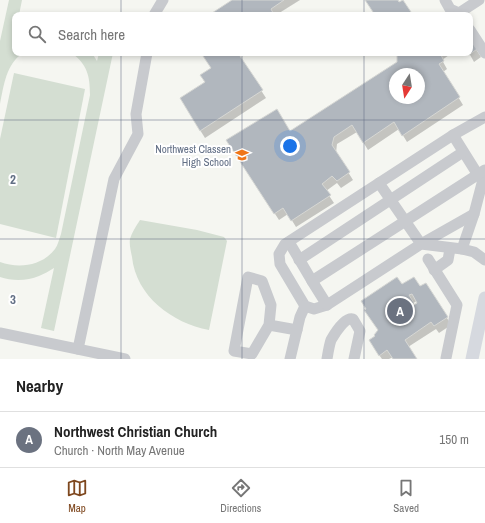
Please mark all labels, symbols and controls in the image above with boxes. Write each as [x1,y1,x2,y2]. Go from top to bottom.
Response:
search box [12,12,473,56]
icon: search [26,23,48,45]
text: Search here [58,24,125,45]
north arrow [389,68,425,104]
your location [280,136,300,156]
place label: Northwest Classen High School [155,142,231,169]
school or university icon: Northwest Classen High School [234,147,250,163]
text: 2 [10,171,16,188]
text: 3 [10,291,16,308]
pin: A [387,296,413,326]
text: Nearby [16,374,63,397]
text: Northwest Christian Church [54,421,217,442]
text: A [25,431,33,448]
text: 150 m [439,431,469,448]
text: Church · North May Avenue [54,442,185,459]
tab: Map [66,477,88,515]
tab: Directions [220,477,261,515]
tab: Saved [393,477,419,515]

